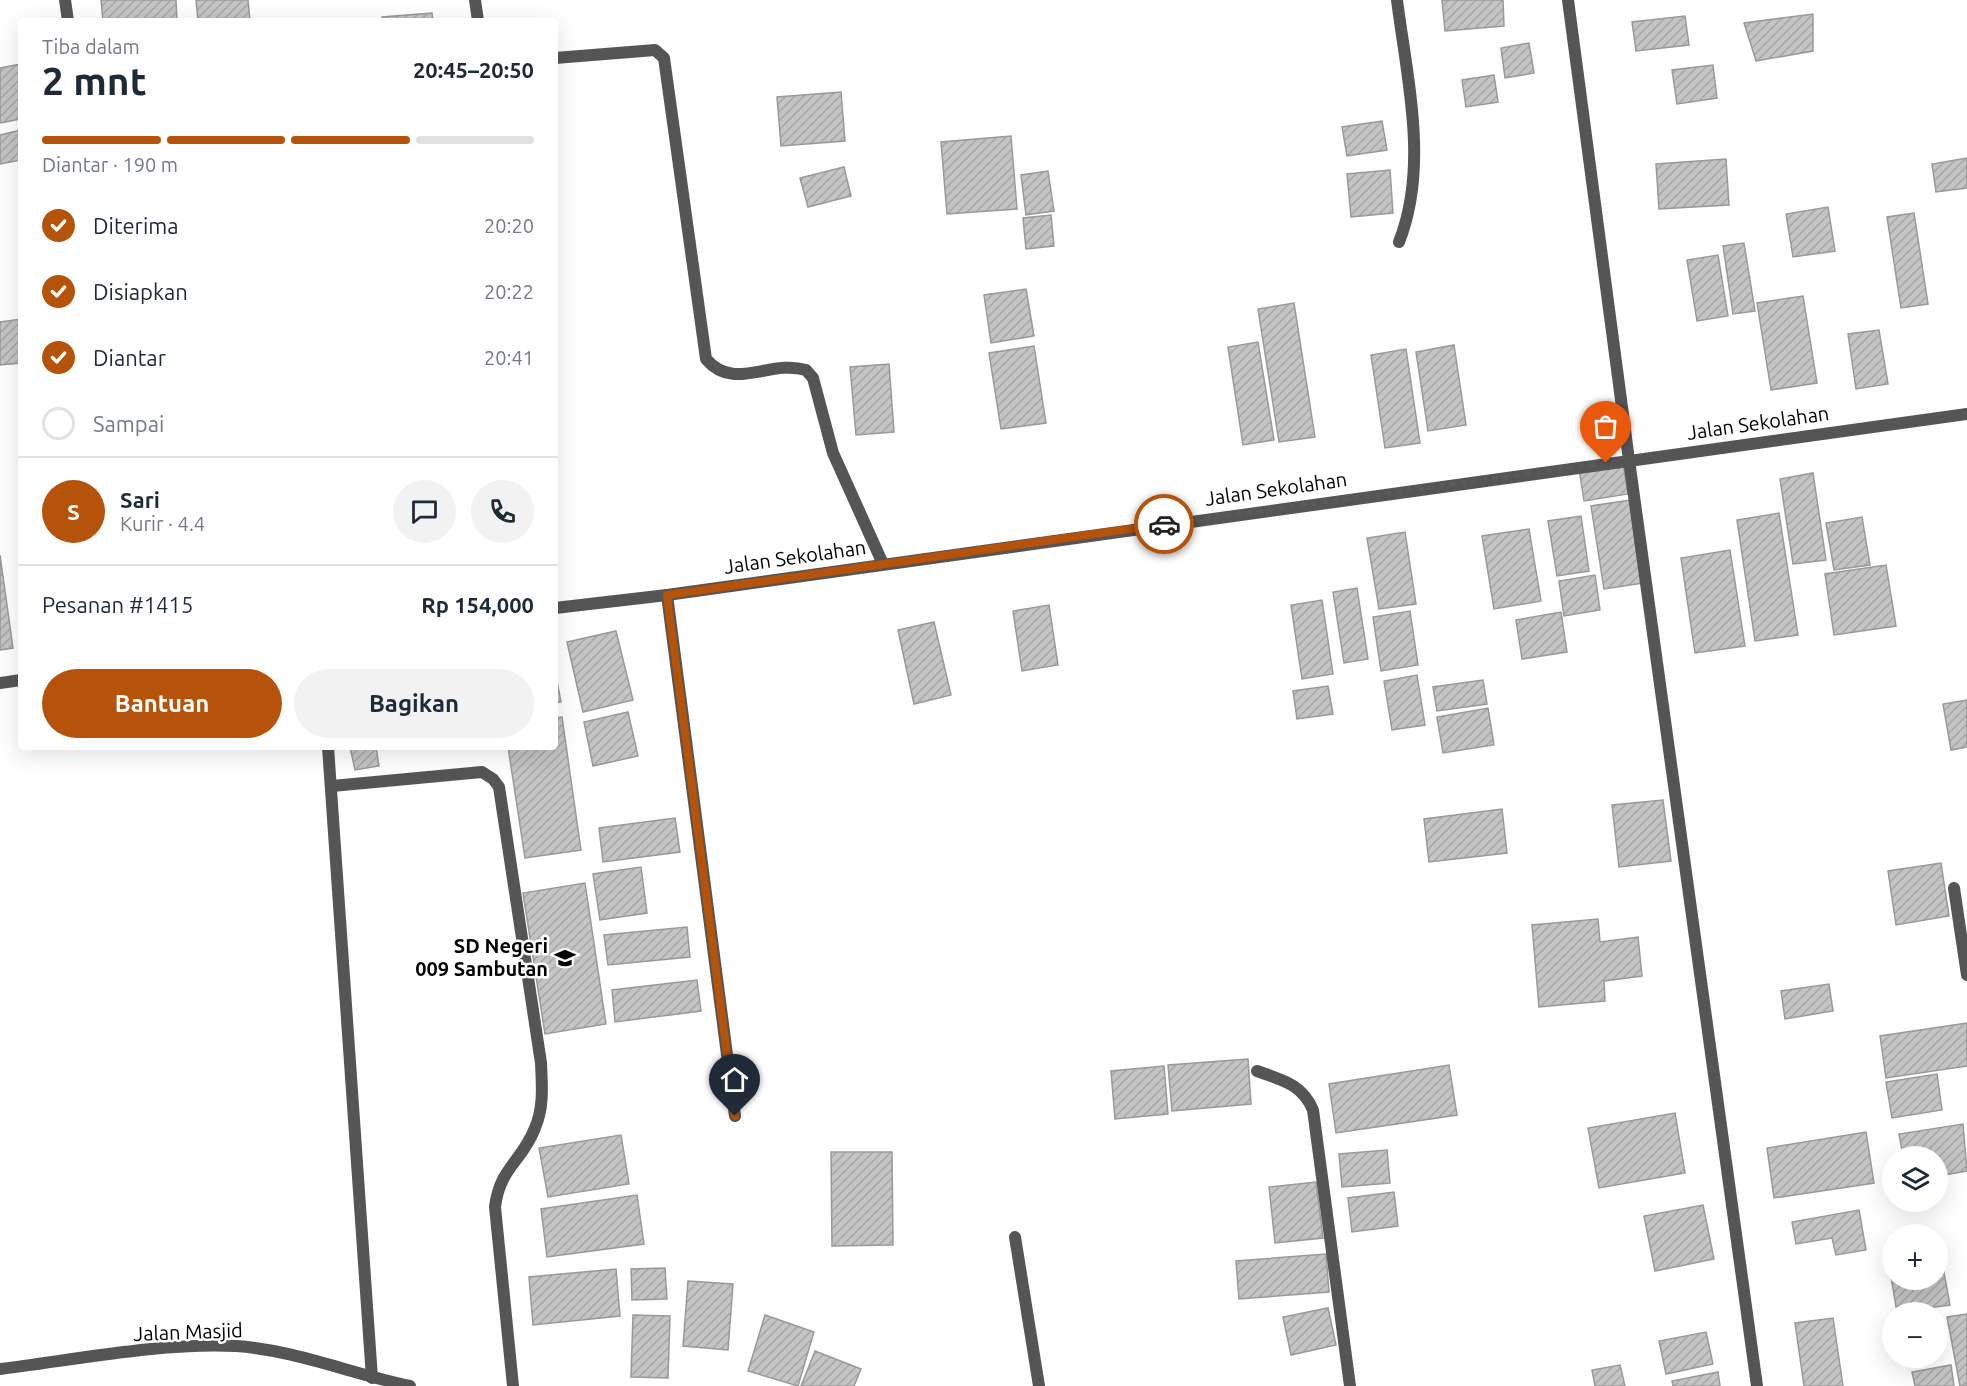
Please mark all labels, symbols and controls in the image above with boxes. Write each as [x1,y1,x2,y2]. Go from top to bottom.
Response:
text: Tiba dalam [42,35,140,58]
text: 20:45–20:50 [413,57,534,82]
text: 2 mnt [42,59,146,102]
text: Diantar · 190 m [42,153,178,176]
icon: check [42,209,75,242]
text: Diterima [93,213,179,238]
text: 20:20 [484,214,534,237]
icon: check [42,275,75,308]
text: Disiapkan [93,279,188,304]
text: 20:22 [484,280,534,303]
icon: check [42,341,75,374]
text: Diantar [93,345,166,370]
text: 20:41 [484,346,534,369]
pin [1580,401,1631,463]
street label: Jalan Sekolahan [1685,401,1830,444]
icon: bag [1589,410,1622,443]
text: Sampai [93,411,164,436]
street label: Jalan Sekolahan [1203,467,1348,510]
button: chat [393,480,456,543]
button: phone [471,480,534,543]
text: Sari [120,487,160,512]
courier [1134,494,1194,554]
text: S [67,499,80,524]
icon: car [1148,508,1181,541]
text: Kurir · 4.4 [120,512,205,535]
street label: Jalan Sekolahan [722,535,867,578]
text: Pesanan #1415 [42,592,193,617]
text: Rp 154,000 [421,592,534,617]
button: Bantuan [42,669,282,738]
button: Bagikan [294,669,534,738]
place label: SD Negeri 009 Sambutan [415,934,548,980]
school or university icon: SD Negeri 009 Sambutan [553,946,577,970]
pin [709,1054,760,1116]
icon: home [718,1063,751,1096]
map controls [1882,1146,1948,1368]
button: layers [1882,1146,1948,1212]
button: + [1882,1224,1948,1290]
button: − [1882,1302,1948,1368]
street label: Jalan Masjid [133,1318,243,1345]

